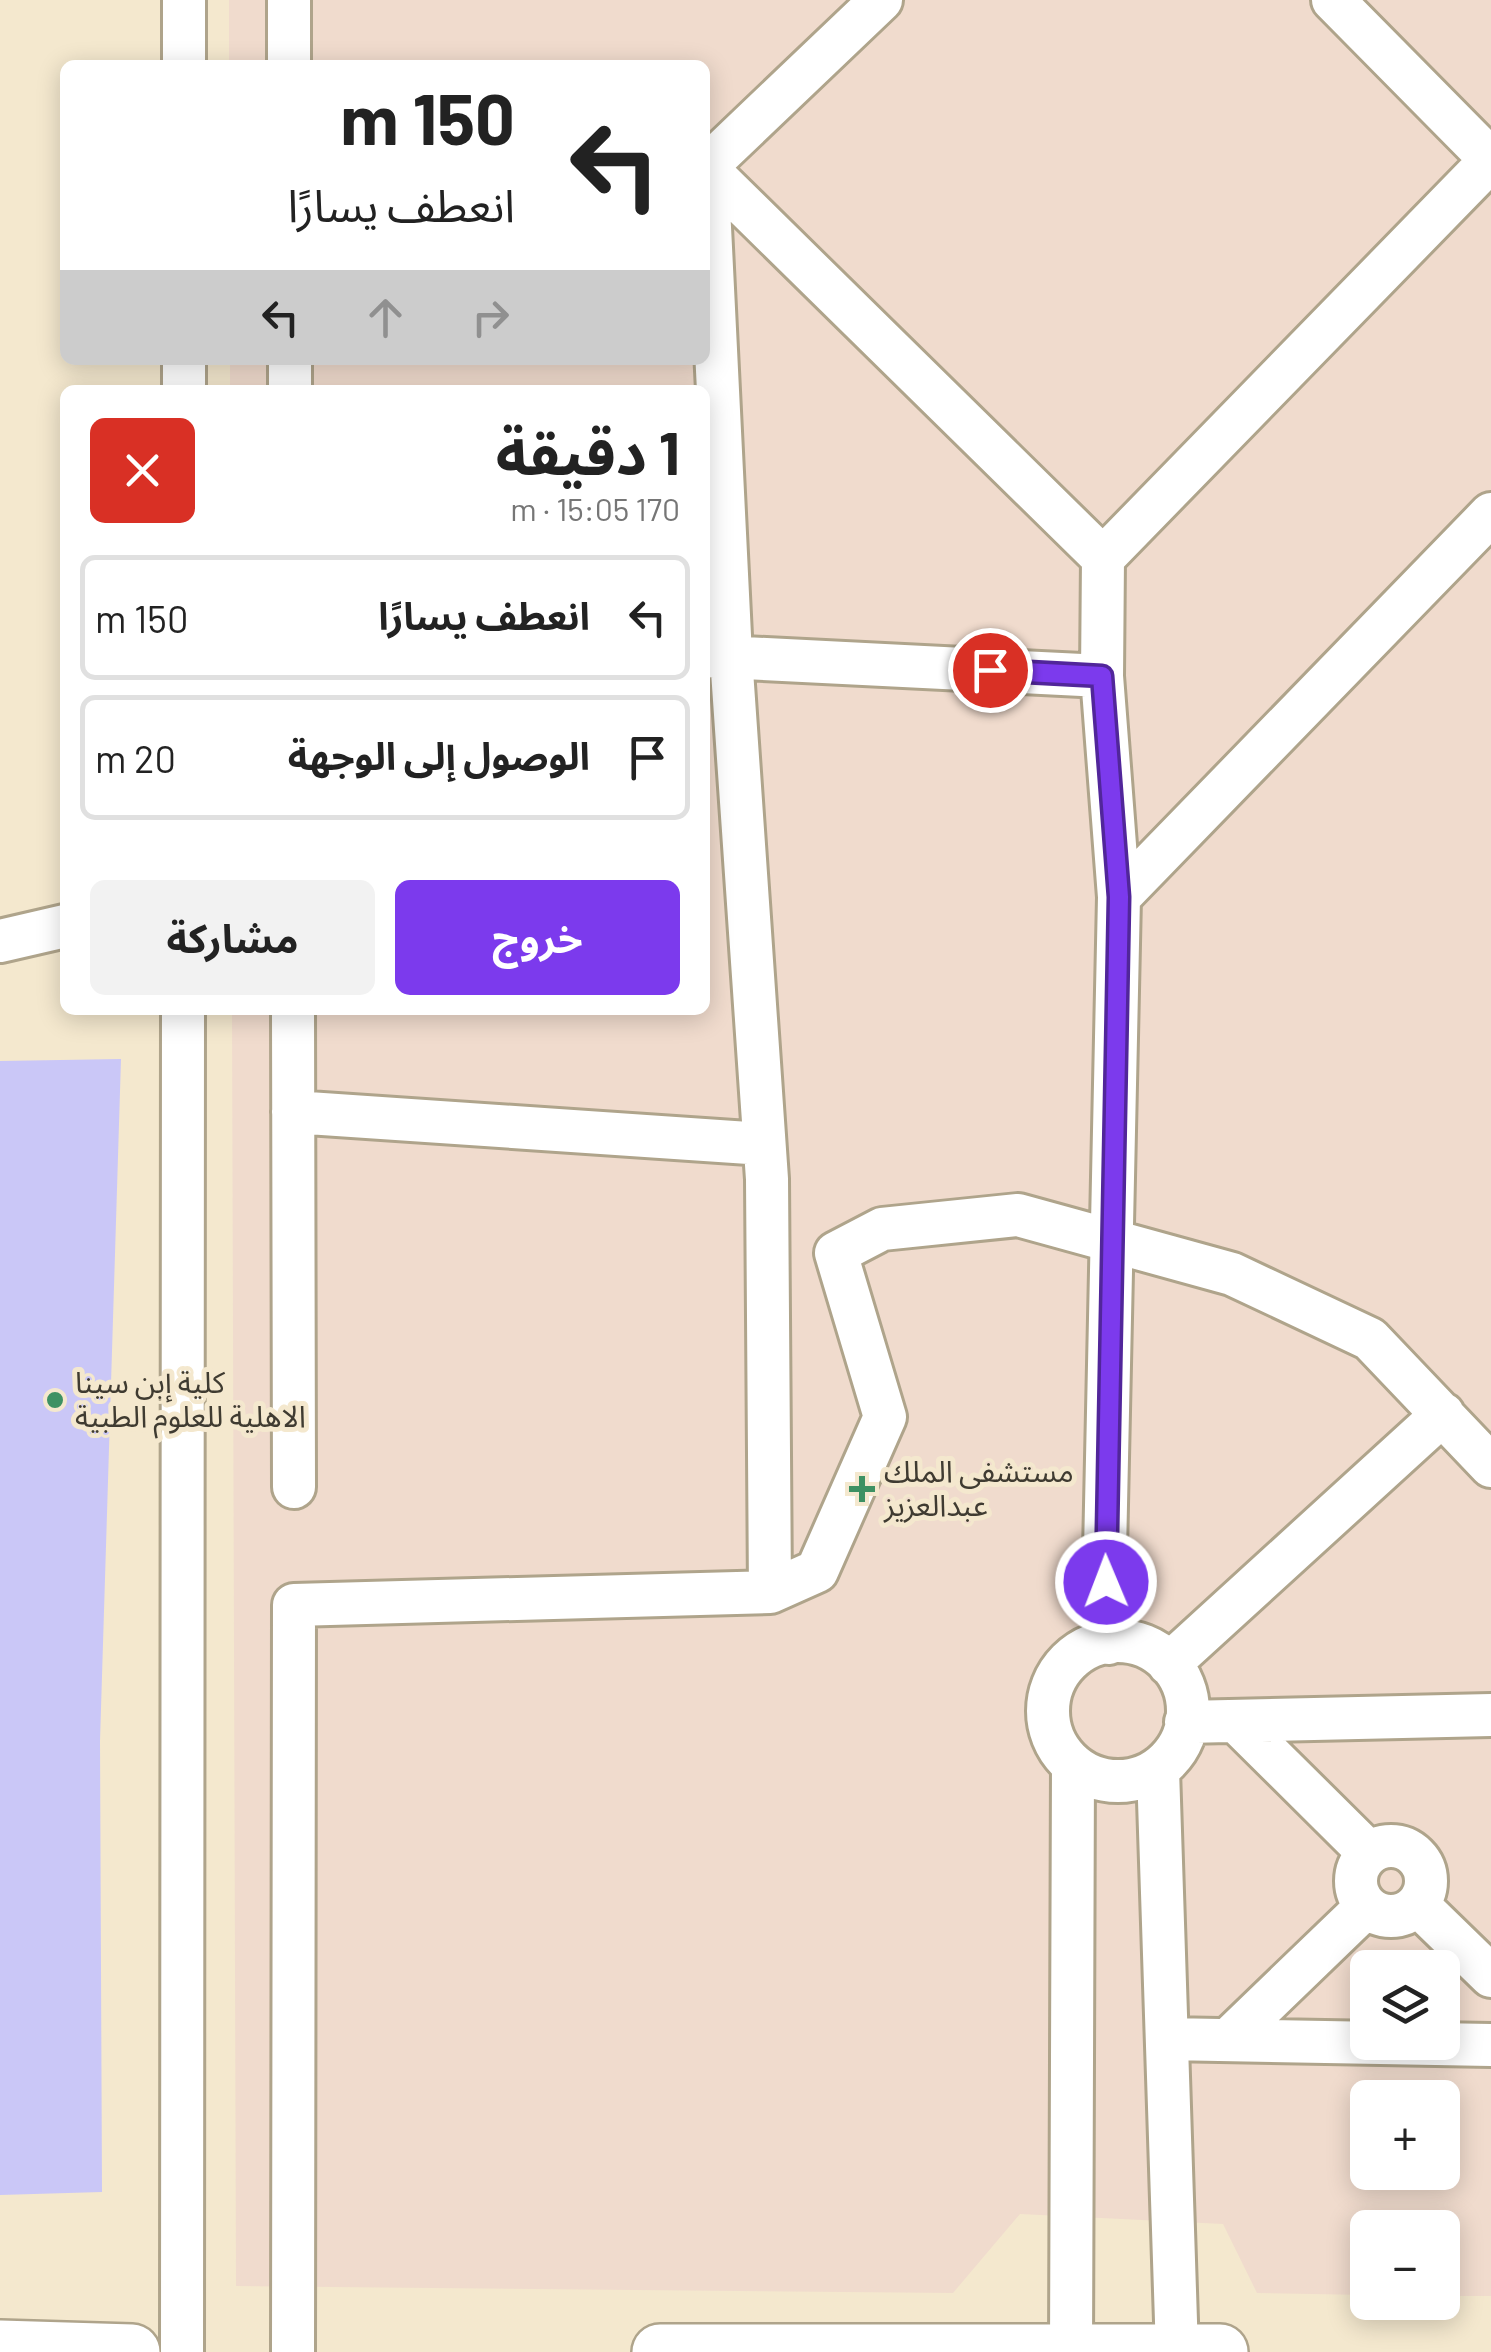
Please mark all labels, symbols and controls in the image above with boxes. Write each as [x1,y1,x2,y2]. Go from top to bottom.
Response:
text: 150 m [340,75,515,159]
icon: left [550,100,680,230]
text: انعطف يسارًا [287,177,515,231]
icon: left [253,290,308,345]
icon: ahead [358,290,413,345]
icon: right [463,290,518,345]
text: 1 دقيقة [496,415,680,487]
button: close [90,418,195,523]
text: 170 m · 15:05 [510,489,680,527]
icon: left [620,590,675,645]
text: انعطف يسارًا [378,592,590,638]
text: 150 m [95,595,188,641]
pin [948,628,1033,713]
icon: arrive [963,643,1018,698]
icon: arrive [620,730,675,785]
text: الوصول إلى الوجهة [288,732,590,778]
text: 20 m [95,735,176,781]
button: مشاركة [90,880,375,995]
button: خروج [395,880,680,995]
place label: كلية إبن سينا الاهلية للعلوم الطبية [75,1363,306,1439]
marker: كلية إبن سينا الاهلية للعلوم الطبية [44,1389,66,1411]
place label: مستشفى الملك عبدالعزيز [883,1452,1074,1523]
marker: مستشفى الملك عبدالعزيز [849,1476,875,1502]
position arrow [1054,1530,1158,1634]
map controls [1350,1950,1460,2320]
button: layers [1350,1950,1460,2060]
button: + [1350,2080,1460,2190]
button: − [1350,2210,1460,2320]

